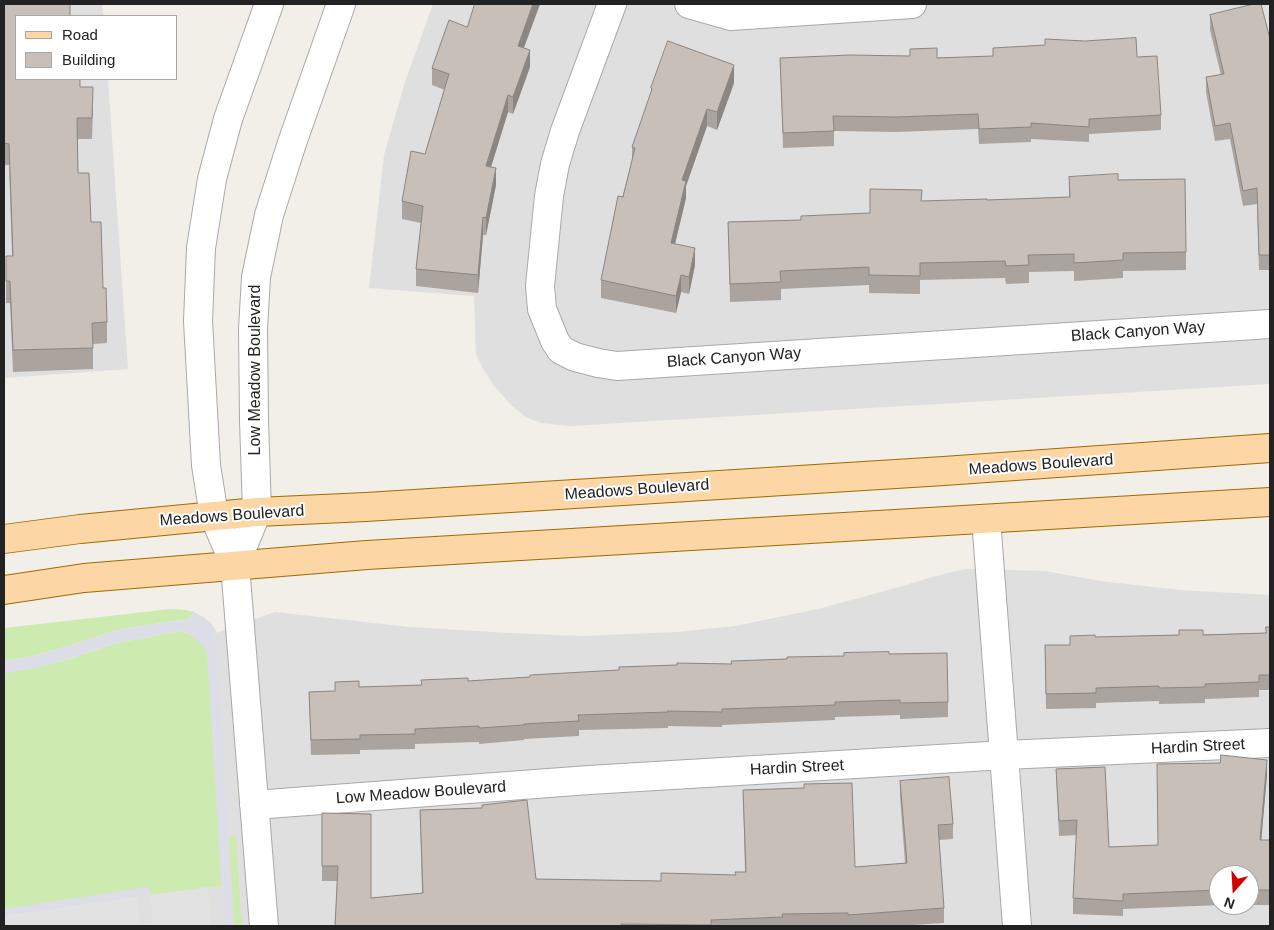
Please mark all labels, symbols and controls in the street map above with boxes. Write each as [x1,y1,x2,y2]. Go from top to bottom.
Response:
legend [15,15,178,80]
text: Road [62,26,98,43]
text: Building [62,51,115,68]
street label: Low Meadow Boulevard [246,285,266,455]
street label: Black Canyon Way [1070,318,1206,346]
street label: Black Canyon Way [666,344,802,372]
street label: Meadows Boulevard [968,450,1114,480]
street label: Meadows Boulevard [564,475,710,505]
street label: Meadows Boulevard [159,501,305,531]
street label: Hardin Street [1150,735,1246,759]
street label: Hardin Street [749,756,845,780]
street label: Low Meadow Boulevard [335,777,507,809]
north arrow [1209,865,1259,915]
text: N [1222,894,1237,912]

